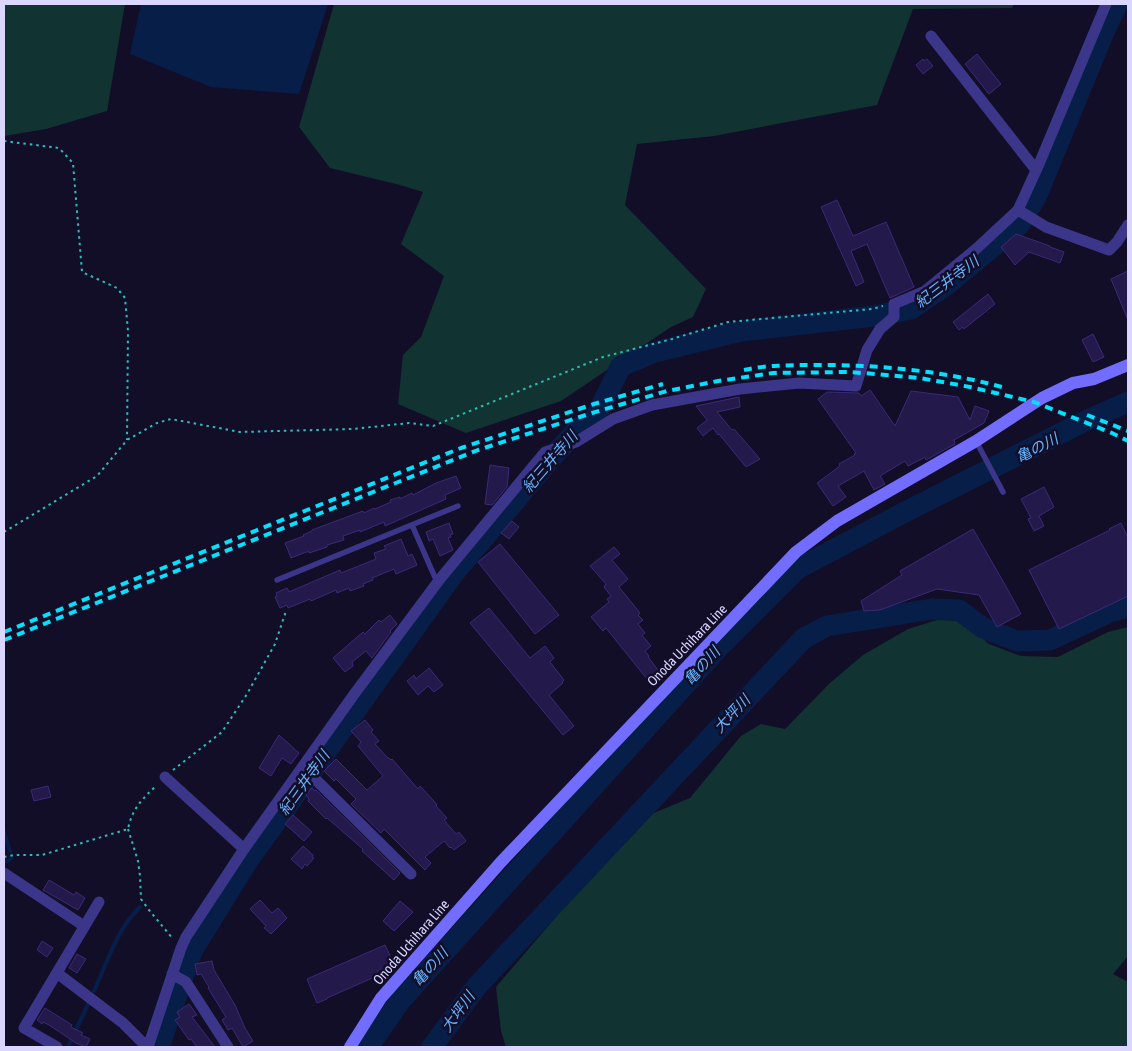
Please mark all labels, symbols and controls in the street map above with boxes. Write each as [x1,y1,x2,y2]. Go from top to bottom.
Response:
water label: 紀三井寺川 [912,251,983,311]
water label: 紀三井寺川 [519,426,582,496]
water label: 亀の川 [1013,429,1062,465]
street label: Onoda Uchihara Line [644,601,730,689]
water label: 亀の川 [680,642,724,688]
water label: 大坪川 [710,690,755,736]
water label: 紀三井寺川 [275,746,334,818]
street label: Onoda Uchihara Line [370,896,452,988]
water label: 亀の川 [408,943,452,989]
water label: 大坪川 [437,987,479,1035]

